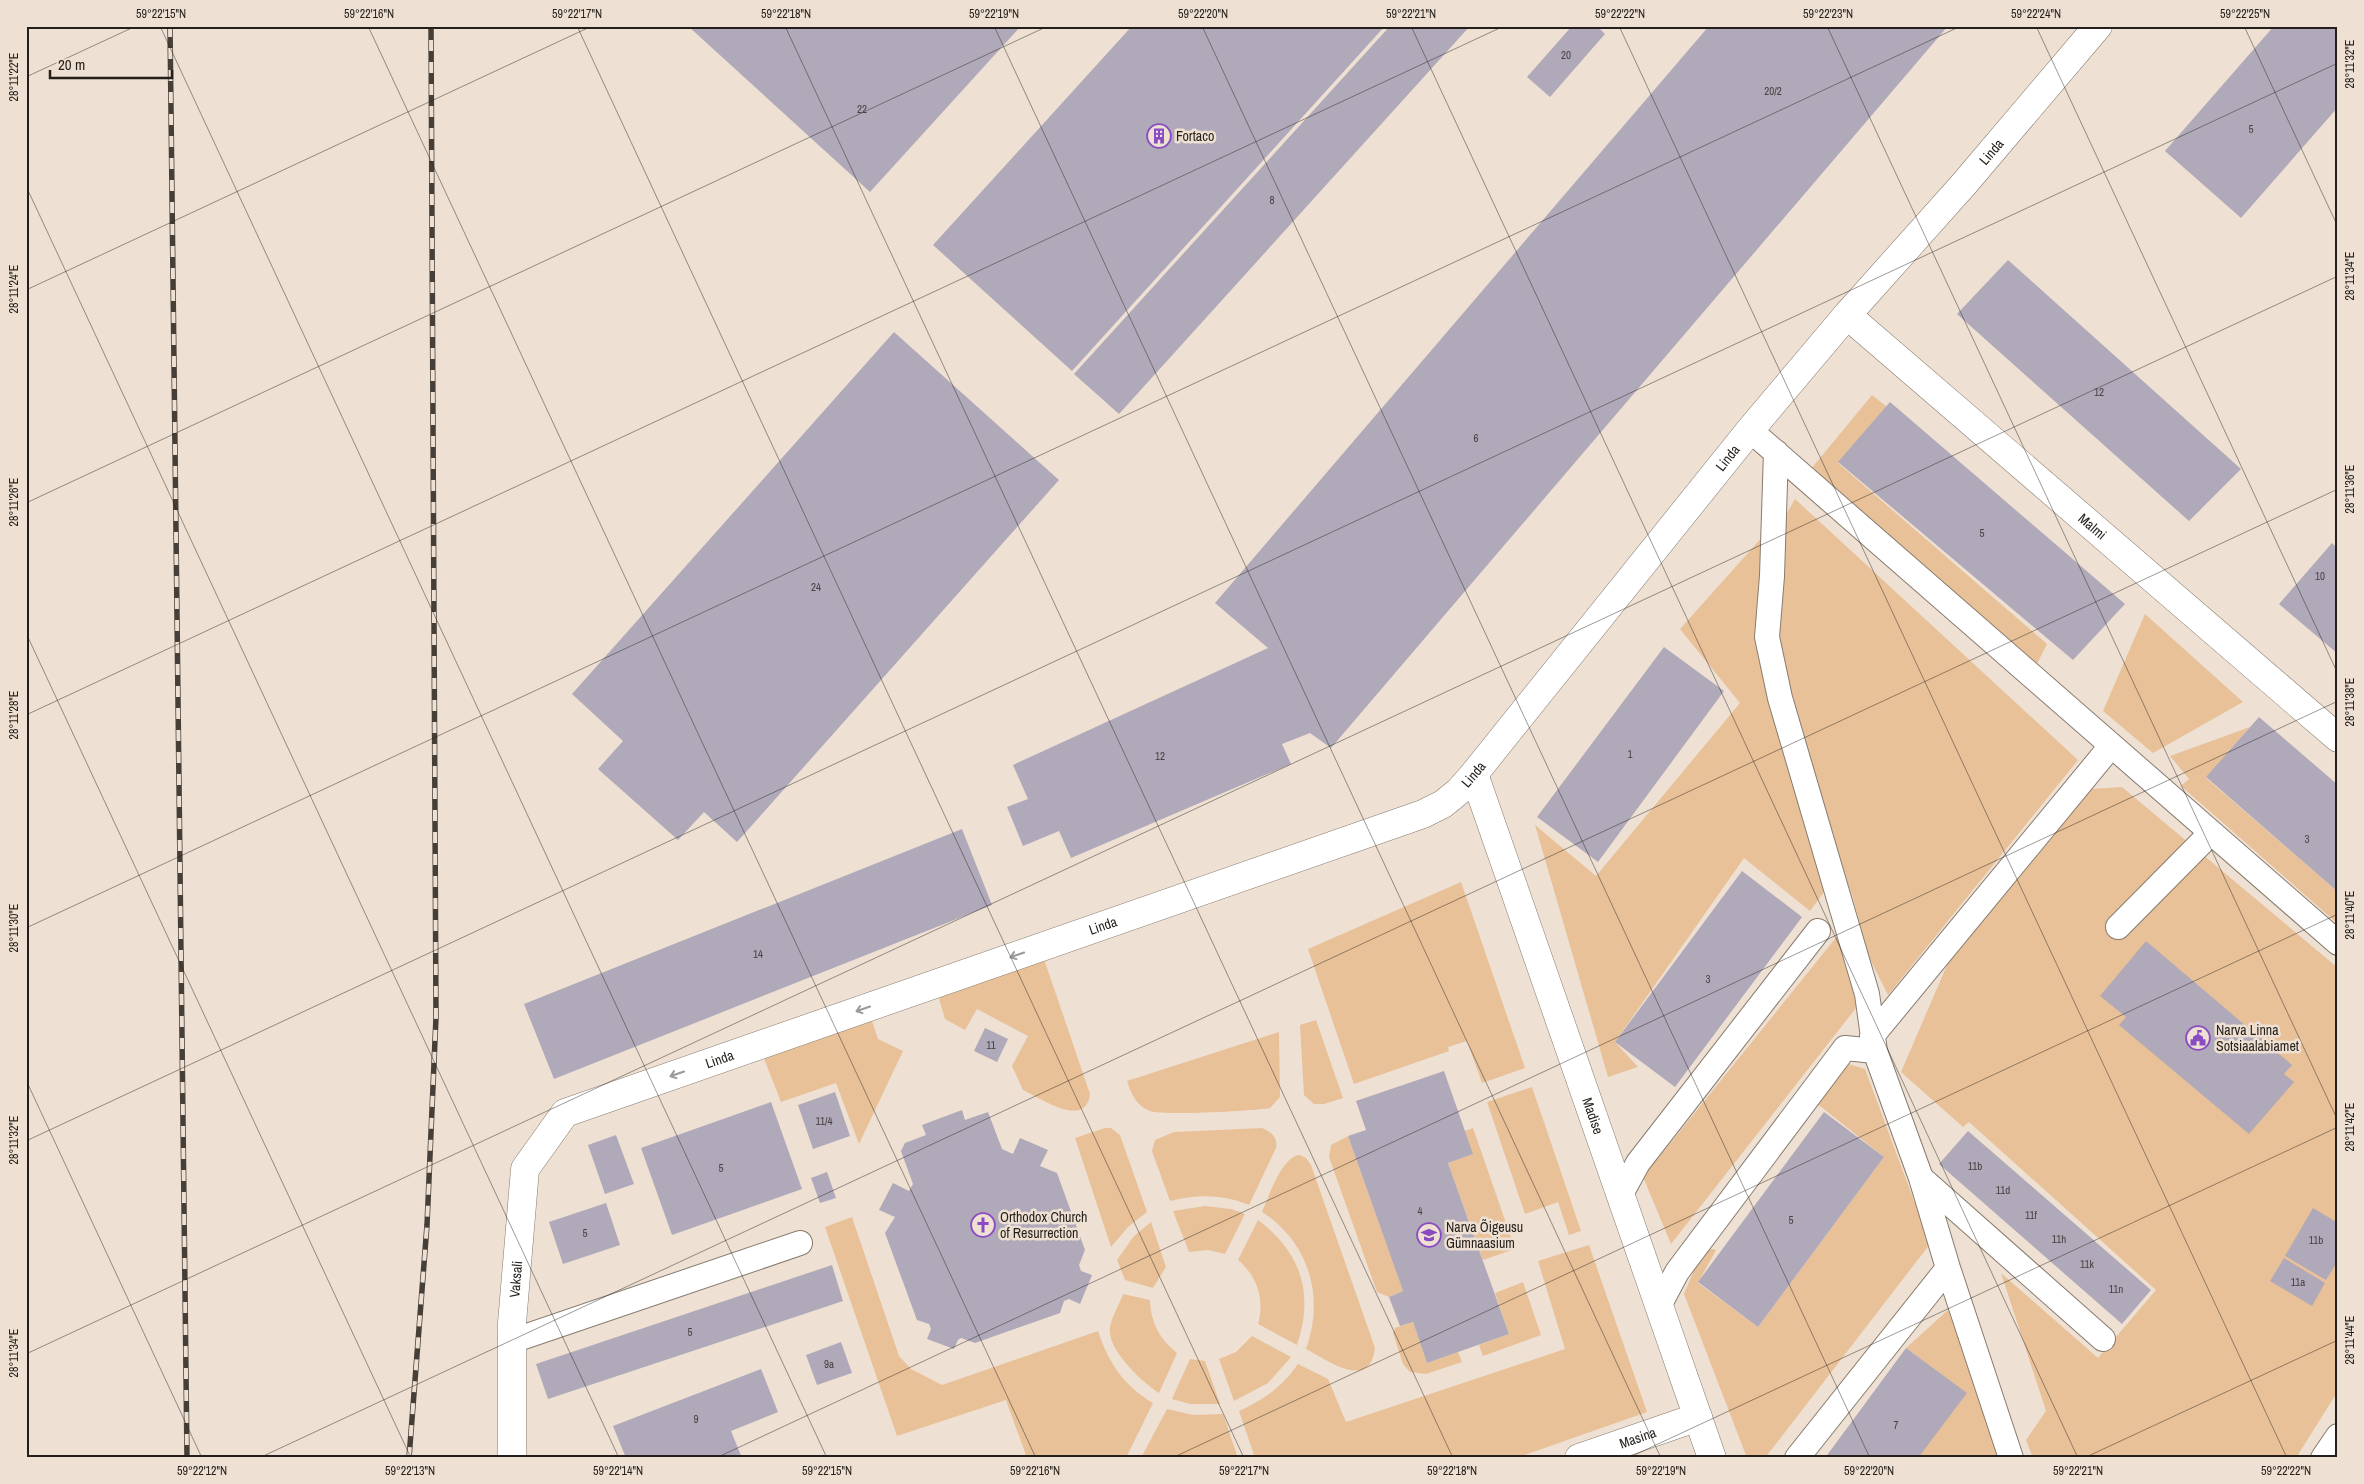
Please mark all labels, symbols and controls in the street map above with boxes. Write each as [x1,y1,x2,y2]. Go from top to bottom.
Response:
text: 59°22'15"N [136,6,186,22]
text: 59°22'16"N [344,6,394,22]
text: 59°22'17"N [552,6,602,22]
text: 59°22'18"N [761,6,811,22]
text: 59°22'19"N [969,6,1019,22]
text: 59°22'20"N [1178,6,1228,22]
text: 59°22'21"N [1386,6,1436,22]
text: 59°22'22"N [1595,6,1645,22]
text: 59°22'23"N [1803,6,1853,22]
text: 59°22'24"N [2011,6,2061,22]
text: 59°22'25"N [2220,6,2270,22]
text: 28°11'32"E [2342,40,2358,88]
scale bar [50,48,172,80]
house number: 20 [1561,48,1571,62]
text: 28°11'22"E [6,53,22,101]
text: 20 m [58,54,85,75]
house number: 20/2 [1764,84,1782,98]
house number: 22 [857,102,867,116]
house number: 5 [2248,122,2254,136]
building icon: Fortaco [1146,123,1172,149]
place label: Fortaco [1176,127,1214,145]
street label: Linda [1975,135,2008,169]
house number: 8 [1269,193,1275,207]
text: 28°11'34"E [2342,252,2358,300]
text: 28°11'24"E [6,265,22,313]
house number: 12 [2094,385,2104,399]
house number: 6 [1473,431,1479,445]
street label: Linda [1712,440,1744,475]
text: 28°11'36"E [2342,465,2358,513]
text: 28°11'26"E [6,478,22,526]
street label: Malmi [2075,509,2110,544]
house number: 5 [1979,526,1985,540]
house number: 10 [2315,569,2325,583]
house number: 24 [811,580,821,594]
text: 28°11'38"E [2342,678,2358,726]
text: 28°11'28"E [6,691,22,739]
house number: 1 [1627,747,1633,761]
house number: 12 [1155,749,1165,763]
street label: Linda [1457,757,1490,791]
house number: 3 [2304,832,2310,846]
text: 28°11'40"E [2342,891,2358,939]
text: 28°11'30"E [6,904,22,952]
street label: Linda [1086,912,1120,939]
house number: 14 [753,947,763,961]
one-way arrow [1009,951,1025,961]
house number: 3 [1705,972,1711,986]
one-way arrow [856,1005,872,1014]
place label: Narva Linna Sotsiaalabiamet [2216,1021,2299,1055]
public building icon: Narva Linna Sotsiaalabiamet [2185,1025,2211,1051]
house number: 11 [986,1038,996,1052]
street label: Linda [703,1046,737,1072]
one-way arrow [670,1070,685,1079]
street label: Madise [1578,1095,1608,1137]
text: 28°11'42"E [2342,1103,2358,1151]
house number: 11/4 [816,1114,832,1128]
text: 28°11'32"E [6,1116,22,1164]
house number: 11b [1968,1159,1982,1173]
house number: 5 [718,1161,724,1175]
house number: 11d [1996,1183,2010,1197]
house number: 4 [1417,1204,1423,1218]
place label: Orthodox Church of Resurrection [1000,1208,1087,1242]
house number: 11f [2025,1208,2037,1222]
church icon: Orthodox Church of Resurrection [970,1212,996,1238]
house number: 5 [1788,1213,1794,1227]
place label: Narva Õigeusu Gümnaasium [1446,1218,1523,1252]
school or university icon: Narva Õigeusu Gümnaasium [1416,1222,1442,1248]
house number: 5 [582,1226,588,1240]
house number: 11h [2052,1232,2066,1246]
house number: 11b [2309,1233,2323,1247]
house number: 11k [2080,1257,2094,1271]
street label: Vaksali [505,1260,526,1298]
house number: 11a [2291,1275,2305,1289]
house number: 11n [2109,1282,2123,1296]
text: 28°11'44"E [2342,1316,2358,1364]
house number: 5 [687,1325,693,1339]
text: 28°11'34"E [6,1329,22,1377]
house number: 9a [824,1357,834,1371]
house number: 9 [693,1412,699,1426]
house number: 7 [1893,1418,1899,1432]
street label: Masina [1617,1423,1659,1452]
text: 59°22'12"N [177,1463,227,1479]
text: 59°22'13"N [385,1463,435,1479]
text: 59°22'14"N [593,1463,643,1479]
text: 59°22'15"N [802,1463,852,1479]
text: 59°22'16"N [1010,1463,1060,1479]
text: 59°22'17"N [1219,1463,1269,1479]
text: 59°22'18"N [1427,1463,1477,1479]
text: 59°22'19"N [1636,1463,1686,1479]
text: 59°22'20"N [1844,1463,1894,1479]
text: 59°22'21"N [2053,1463,2103,1479]
text: 59°22'22"N [2261,1463,2311,1479]

